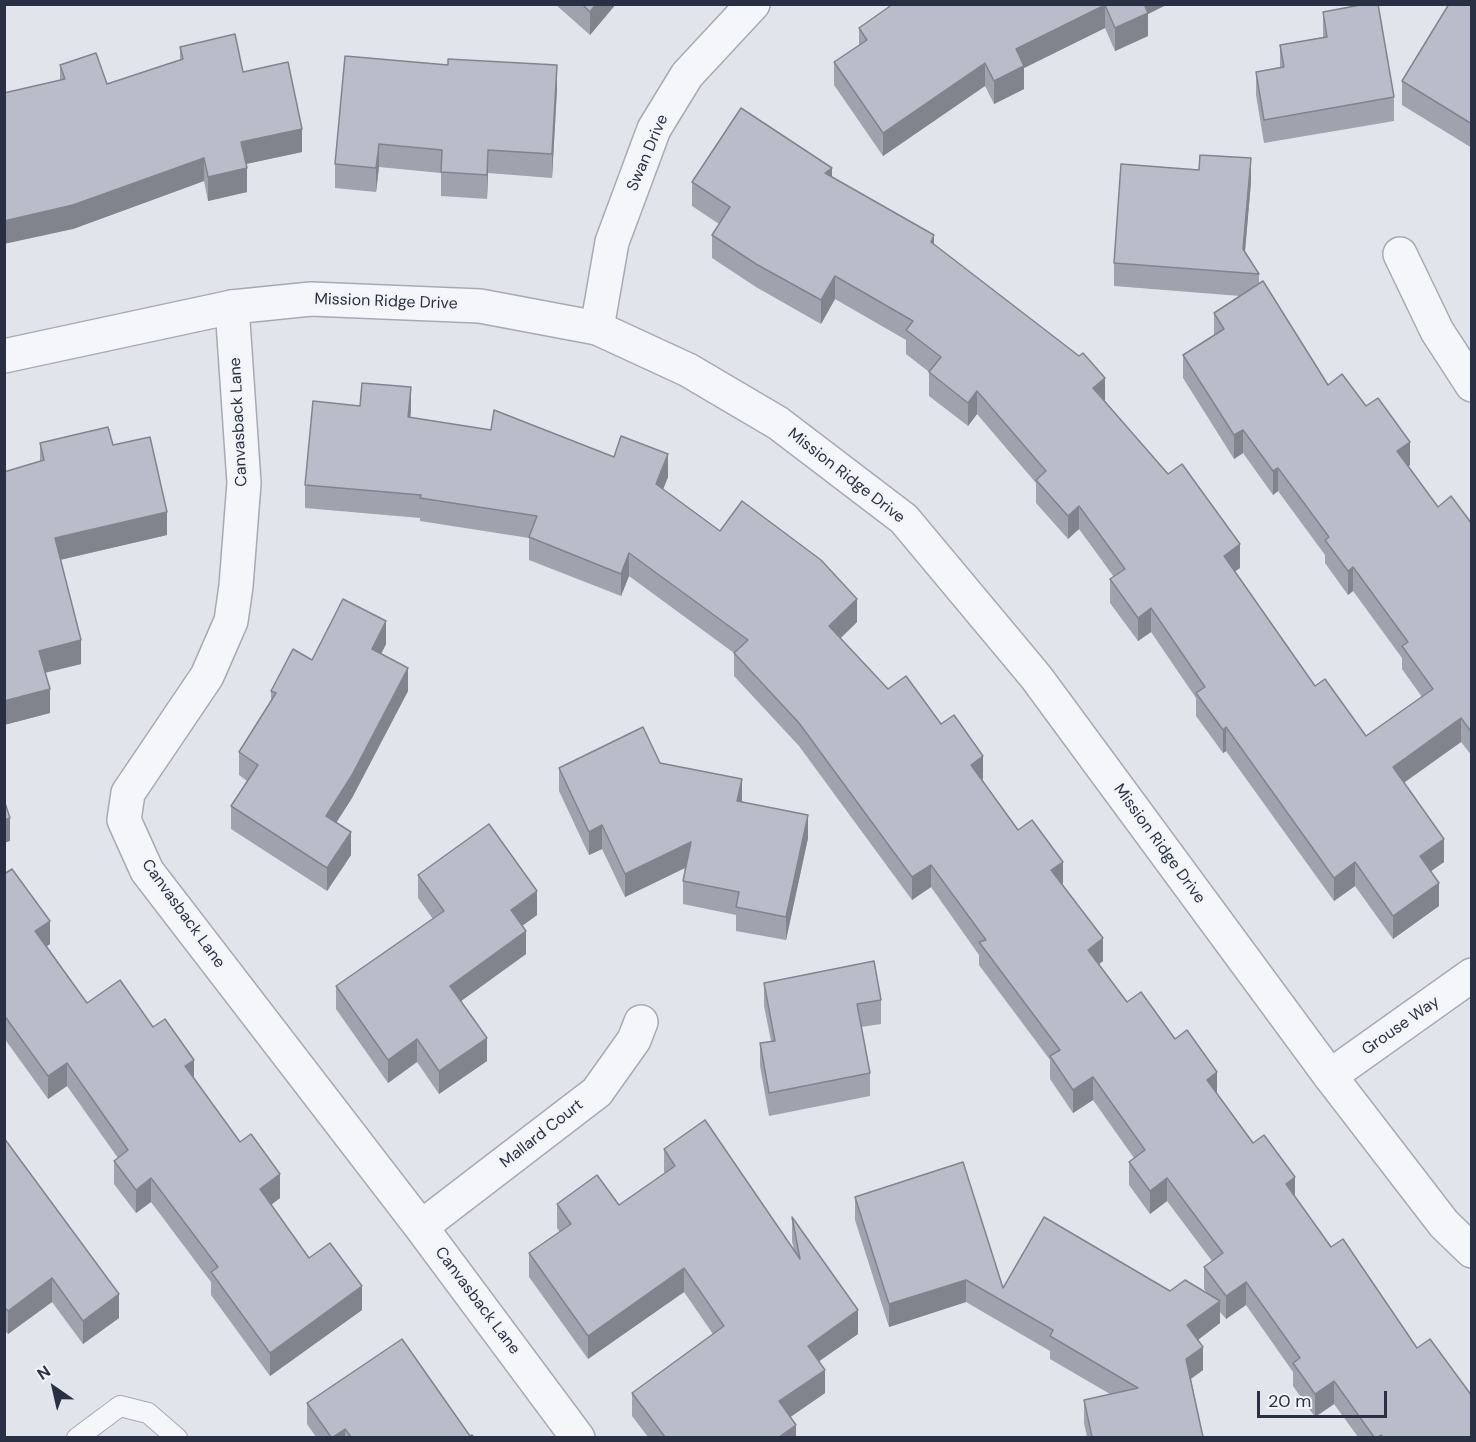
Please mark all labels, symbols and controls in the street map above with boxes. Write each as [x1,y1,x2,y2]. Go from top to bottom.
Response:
street label: Swan Drive [623,112,673,194]
street label: Mission Ridge Drive [314,290,458,314]
street label: Canvasback Lane [226,357,252,487]
street label: Mission Ridge Drive [784,424,908,528]
street label: Mission Ridge Drive [1109,780,1209,908]
street label: Canvasback Lane [137,856,229,972]
street label: Grouse Way [1359,992,1443,1060]
street label: Mallard Court [497,1096,587,1172]
street label: Canvasback Lane [430,1243,524,1359]
north arrow [24,1358,84,1418]
text: N [33,1361,54,1385]
scale bar [1260,1379,1390,1417]
text: 20 m [1268,1389,1311,1413]

